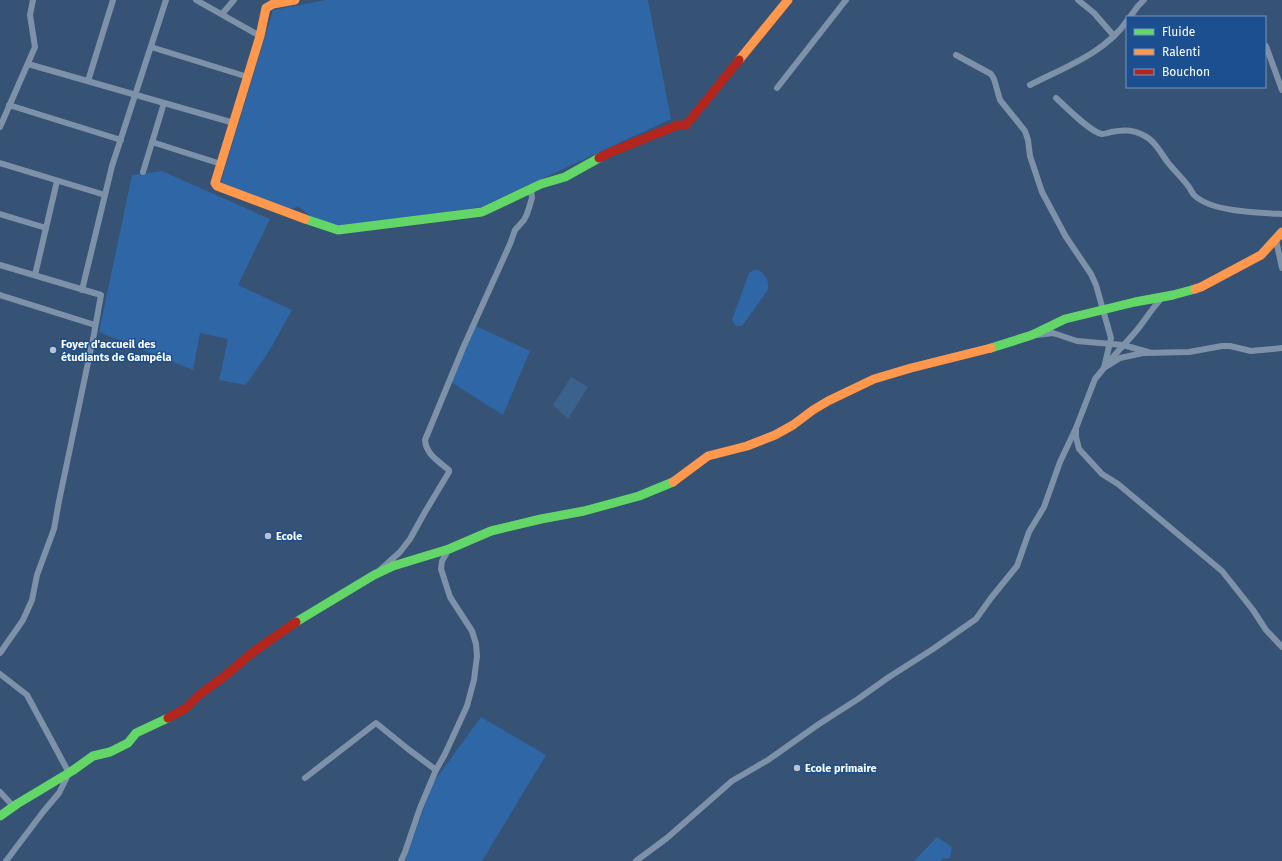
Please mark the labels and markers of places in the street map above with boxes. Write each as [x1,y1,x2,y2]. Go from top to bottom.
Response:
place label: Foyer d'accueil des étudiants de Gampéla [61,338,171,364]
marker: Foyer d'accueil des étudiants de Gampéla [48,345,58,355]
place label: Ecole [276,530,302,543]
marker: Ecole [263,531,273,541]
place label: Ecole primaire [805,762,877,775]
marker: Ecole primaire [792,763,802,773]

